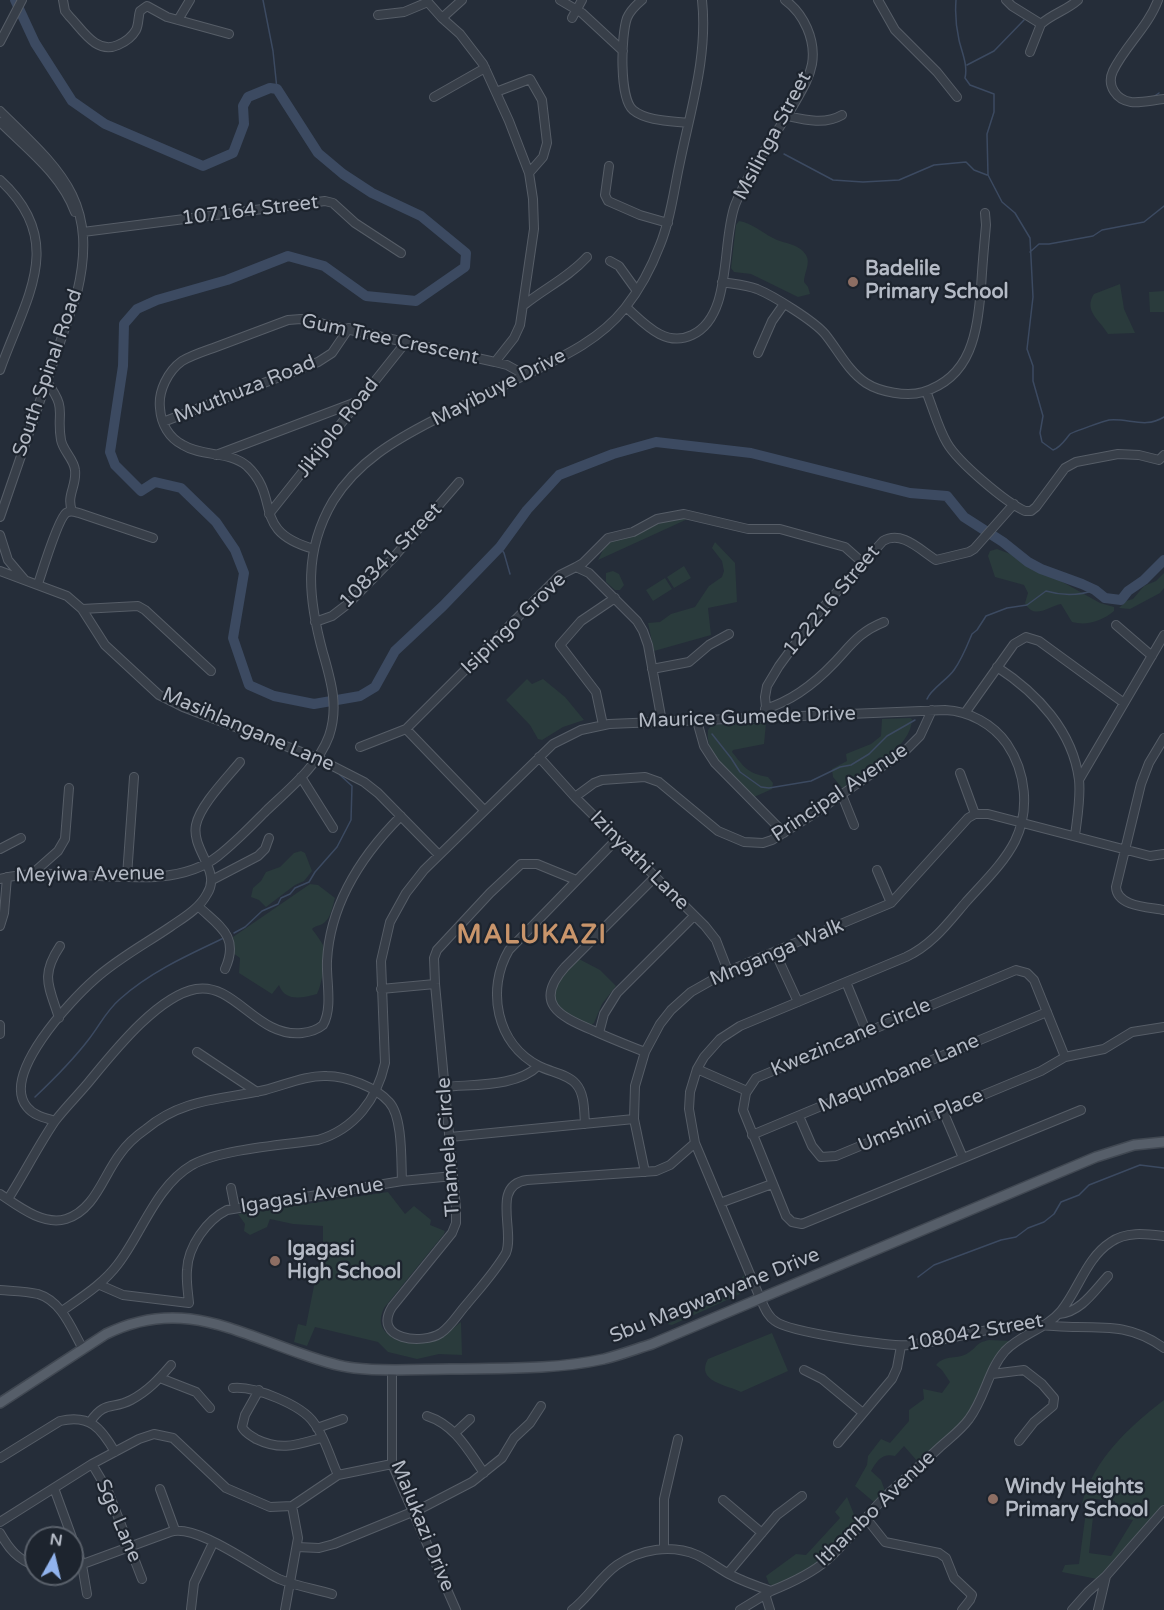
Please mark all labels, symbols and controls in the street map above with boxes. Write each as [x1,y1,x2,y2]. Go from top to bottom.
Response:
street label: Msilinga Street [729,68,817,204]
street label: 107164 Street [180,191,320,231]
place label: Badelile Primary School [865,258,1009,305]
marker: Badelile Primary School [846,275,860,289]
street label: South Spinal Road [8,286,88,460]
street label: Gum Tree Crescent [299,309,481,371]
street label: Mayibuye Drive [428,344,570,432]
street label: Mvuthuza Road [171,351,319,429]
street label: Jikijolo Road [292,373,384,483]
street label: 108341 Street [335,498,447,614]
street label: 122216 Street [779,541,885,661]
street label: Isipingo Grove [457,568,571,680]
street label: Masihlangane Lane [158,683,338,777]
street label: Maurice Gumede Drive [638,702,856,734]
street label: Principal Avenue [767,738,913,848]
street label: Izinyathi Lane [584,806,694,916]
street label: Meyiwa Avenue [15,862,165,888]
street label: Mnganga Walk [707,914,847,992]
district label: MALUKAZI [457,920,607,952]
street label: Kwezincane Circle [767,993,935,1083]
street label: Maqumbane Lane [815,1029,983,1119]
street label: Thamela Circle [432,1076,466,1218]
street label: Umshini Place [855,1084,987,1158]
street label: Igagasi Avenue [239,1173,385,1219]
place label: Igagasi High School [287,1238,401,1285]
street label: Sbu Magwanyane Drive [607,1243,823,1349]
marker: Igagasi High School [268,1254,282,1268]
street label: 108042 Street [905,1309,1045,1357]
street label: Ithambo Avenue [811,1446,941,1572]
street label: Malukazi Drive [385,1457,459,1595]
street label: Sge Lane [90,1476,146,1566]
place label: Windy Heights Primary School [1005,1476,1149,1523]
marker: Windy Heights Primary School [986,1492,1000,1506]
north arrow [24,1526,84,1586]
text: N [48,1529,64,1551]

